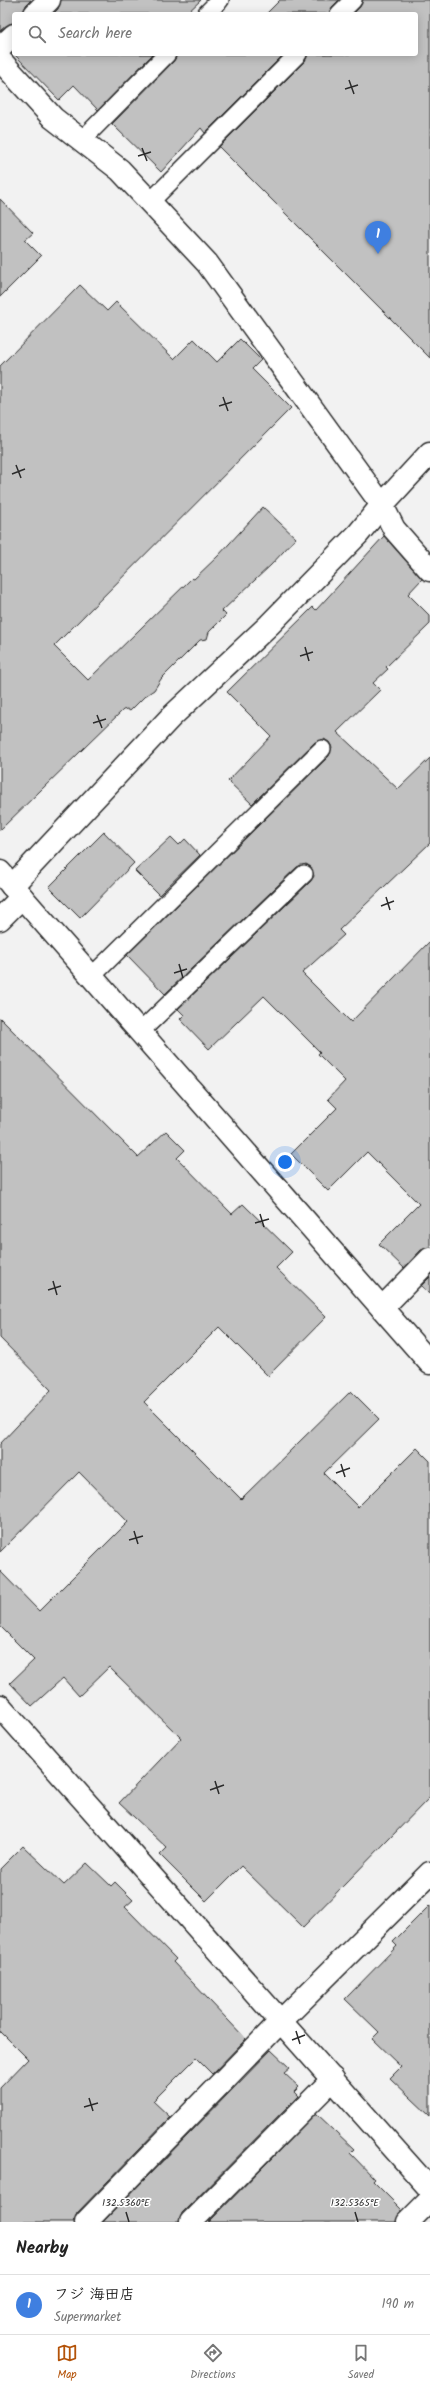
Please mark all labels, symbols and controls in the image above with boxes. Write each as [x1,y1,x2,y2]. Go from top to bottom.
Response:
search box [12,12,418,56]
text: Search here [58,22,132,46]
icon: search [26,23,48,45]
pin: 1 [365,221,391,254]
your location [275,1152,295,1172]
text: 132.5360°E [102,2195,151,2211]
text: 132.5365°E [331,2195,380,2211]
text: Nearby [16,2235,68,2262]
text: フジ 海田店 [54,2283,135,2307]
text: 1 [27,2294,31,2315]
text: 190 m [382,2294,414,2315]
text: Supermarket [54,2307,121,2328]
tab: Map [56,2342,78,2384]
tab: Directions [190,2342,236,2384]
tab: Saved [348,2342,374,2384]

